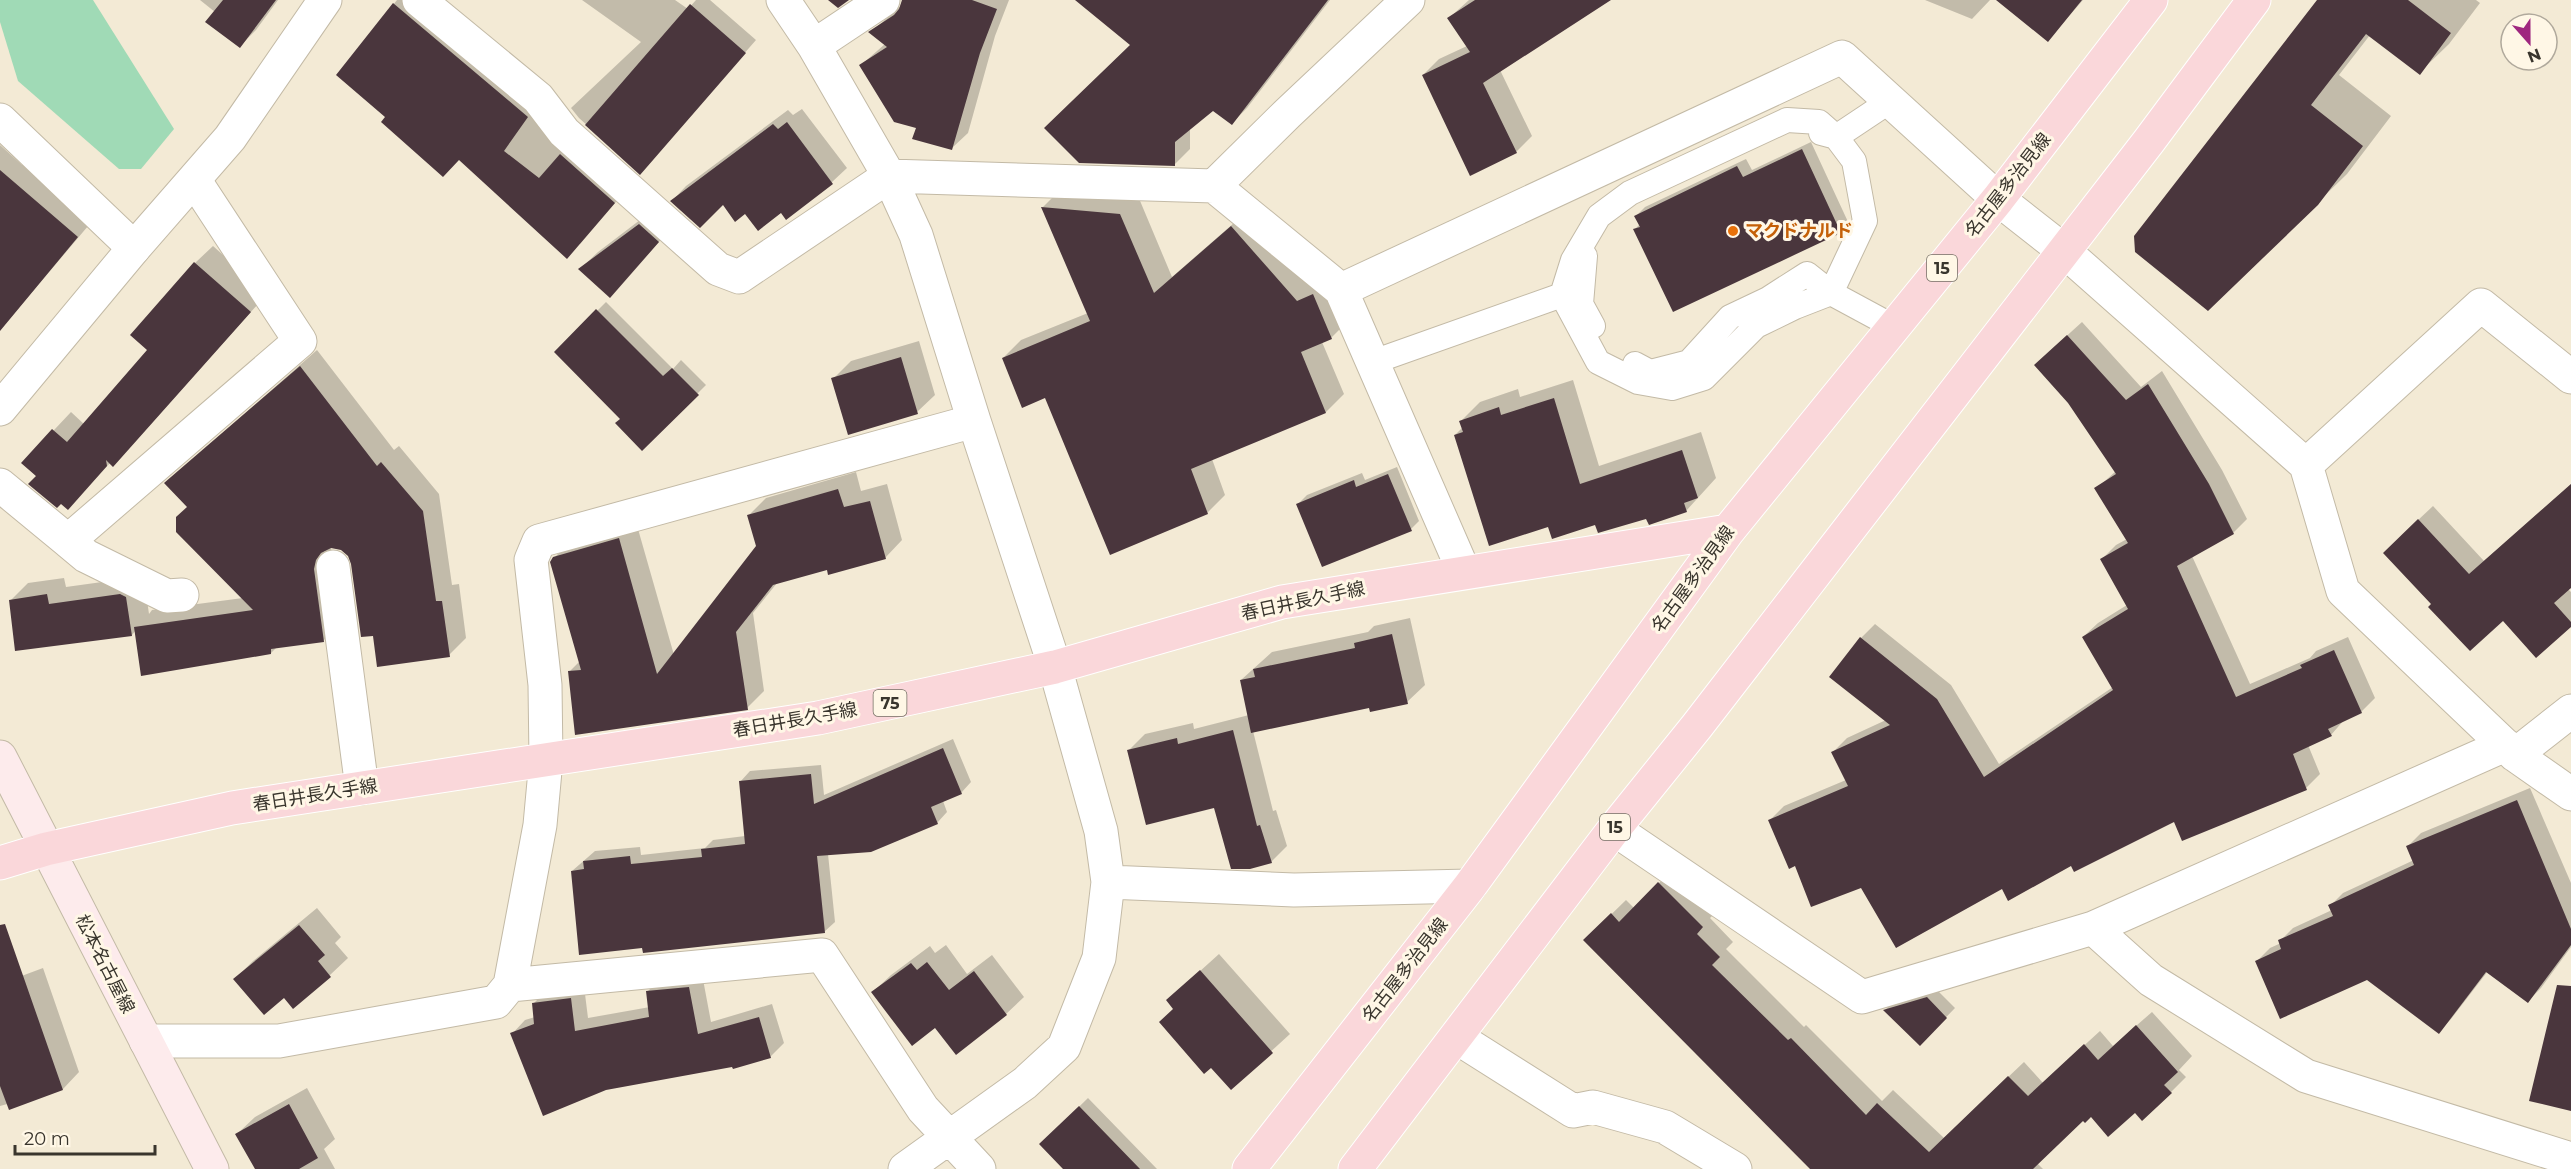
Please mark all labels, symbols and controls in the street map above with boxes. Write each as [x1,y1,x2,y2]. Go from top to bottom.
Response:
north arrow [2499,12,2559,72]
text: N [2525,44,2544,67]
street label: 名古屋多治見線 [1961,129,2055,241]
place label: マクドナルド [1745,220,1853,242]
marker: マクドナルド [1726,224,1740,238]
road number: 15 [1927,255,1957,281]
street label: 名古屋多治見線 [1647,522,1739,636]
street label: 春日井長久手線 [1239,577,1367,625]
road number: 75 [874,690,906,716]
street label: 春日井長久手線 [731,698,859,742]
street label: 春日井長久手線 [251,774,379,816]
road number: 15 [1600,814,1630,840]
street label: 松本名古屋線 [71,911,139,1017]
street label: 名古屋多治見線 [1358,914,1452,1026]
scale bar [15,1118,154,1156]
text: 20 m [24,1128,70,1150]

